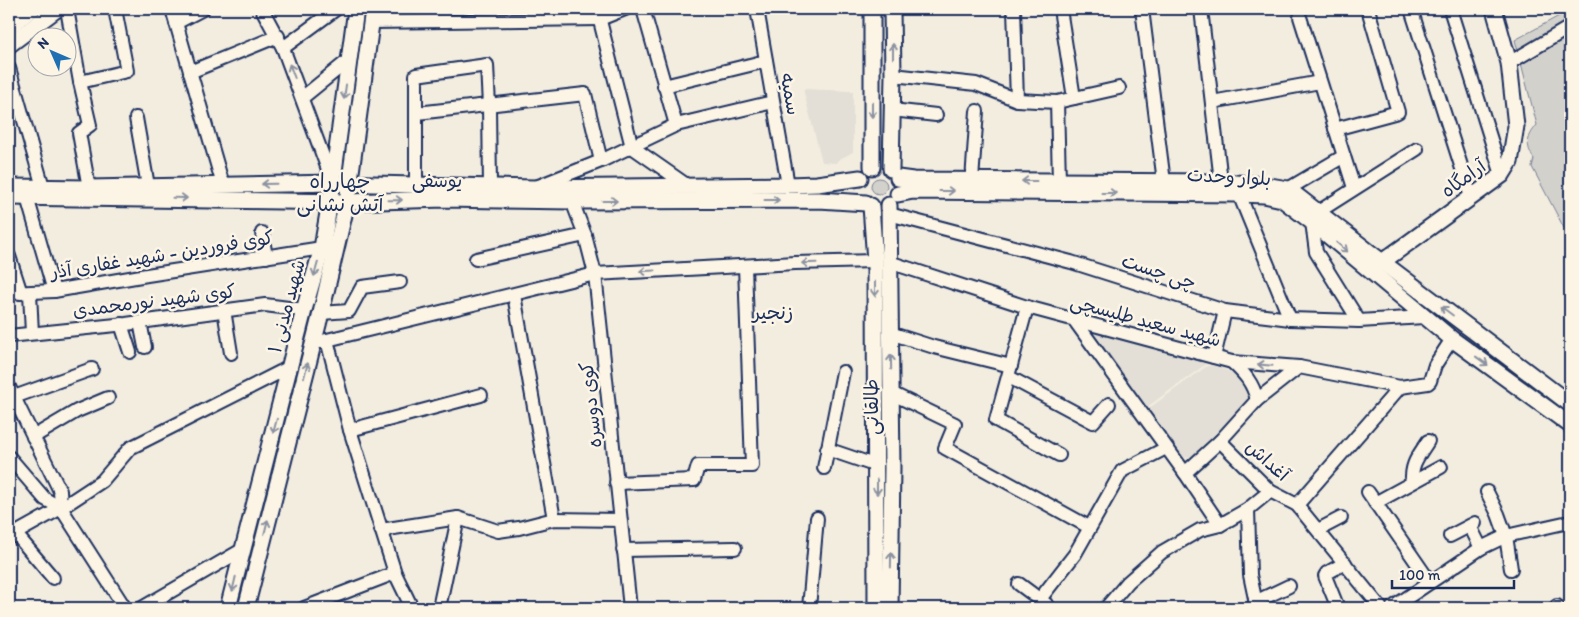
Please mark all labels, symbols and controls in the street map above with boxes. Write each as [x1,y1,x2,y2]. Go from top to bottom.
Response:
north arrow [28,28,78,78]
text: N [34,34,53,53]
one-way arrow [888,43,898,59]
one-way arrow [287,64,296,79]
street label: سمیه [776,71,805,117]
one-way arrow [340,83,350,99]
one-way arrow [867,102,877,118]
street label: آرامگاه [1436,154,1491,202]
street label: بلوار وحدت [1186,163,1272,190]
district label: چهارراه آتش نشانی [297,169,384,217]
street label: یوسفی [412,169,462,193]
one-way arrow [1022,176,1038,185]
one-way arrow [262,179,278,189]
one-way arrow [938,186,955,196]
one-way arrow [1101,188,1117,198]
one-way arrow [172,194,188,203]
one-way arrow [764,195,780,205]
one-way arrow [387,196,403,205]
one-way arrow [602,196,618,206]
street label: کوی فروردین - شهید غفاری آذر [47,225,275,284]
one-way arrow [1335,242,1348,253]
street label: چی چست [1118,249,1199,295]
street label: شهید مدنی ۱ [263,257,311,356]
one-way arrow [801,258,817,267]
one-way arrow [310,261,320,277]
one-way arrow [639,267,655,276]
street label: کوی شهید نورمحمدی [71,279,237,322]
one-way arrow [870,281,880,297]
street label: شهید سعید طلیسچی [1068,289,1224,353]
district label: زنجیر [751,300,793,324]
one-way arrow [1441,306,1454,317]
one-way arrow [886,354,895,370]
one-way arrow [1474,356,1488,366]
one-way arrow [1258,360,1274,369]
street label: کوی دوسره [575,361,607,449]
one-way arrow [302,362,312,378]
street label: طالقانی [860,379,884,435]
one-way arrow [269,418,279,434]
street label: آغداش [1241,435,1295,487]
one-way arrow [872,478,882,495]
one-way arrow [262,519,271,535]
one-way arrow [886,552,896,568]
scale bar [1392,557,1514,589]
text: 100 m [1399,566,1441,584]
one-way arrow [229,575,238,591]

